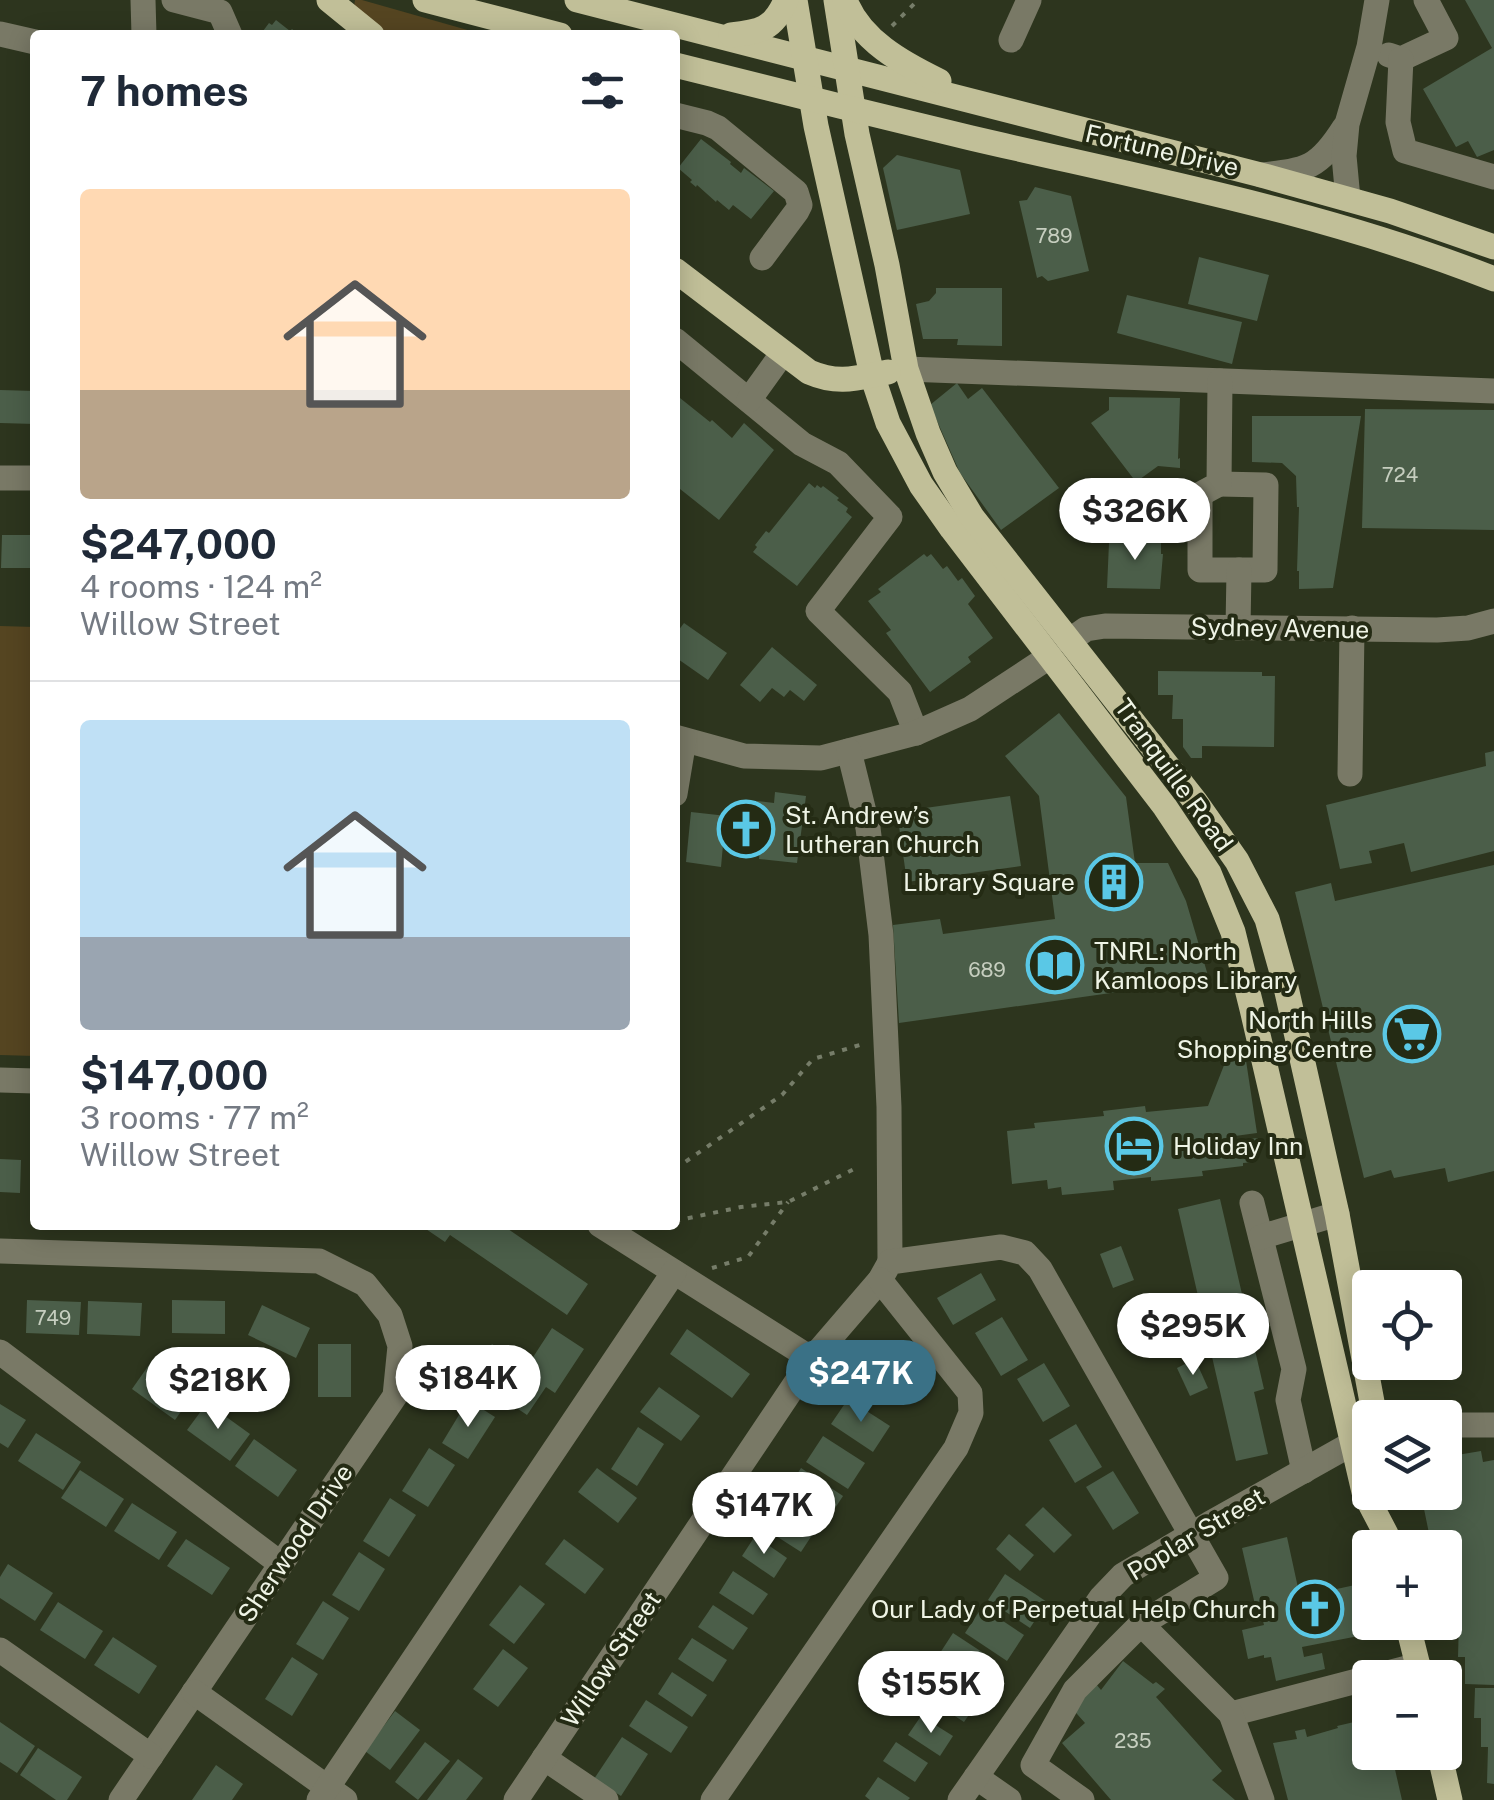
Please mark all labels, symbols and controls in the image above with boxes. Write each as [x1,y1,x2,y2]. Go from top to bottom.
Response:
icon: filters [575,63,630,118]
text: 7 homes [80,66,249,115]
street label: Fortune Drive [1082,118,1242,182]
house number: 789 [1036,224,1072,248]
icon: home [265,254,445,434]
house number: 724 [1382,463,1418,487]
pin: $326K [1065,478,1205,563]
text: $326K [1081,492,1189,529]
text: $247,000 [80,519,277,568]
text: 4 rooms · 124 m² [80,568,322,605]
text: Willow Street [80,605,281,642]
street label: Sydney Avenue [1190,611,1370,645]
street label: Tranquille Road [1109,693,1239,857]
icon: home [265,785,445,965]
church icon: St. Andrew’s Lutheran Church [716,799,776,859]
place label: St. Andrew’s Lutheran Church [785,800,980,859]
building icon: Library Square [1084,852,1144,912]
place label: Library Square [903,867,1075,897]
library icon: TNRL: North Kamloops Library [1025,935,1085,995]
place label: TNRL: North Kamloops Library [1094,936,1297,995]
house number: 689 [968,958,1006,982]
supermarket icon: North Hills Shopping Centre [1382,1004,1442,1064]
place label: North Hills Shopping Centre [1177,1005,1373,1064]
text: $147,000 [80,1050,268,1099]
text: 3 rooms · 77 m² [80,1099,309,1136]
hotel icon: Holiday Inn [1104,1116,1164,1176]
place label: Holiday Inn [1173,1131,1303,1161]
text: Willow Street [80,1136,281,1173]
map controls [1352,1270,1462,1770]
button: locate [1352,1270,1462,1380]
pin: $295K [1123,1293,1263,1378]
house number: 749 [35,1306,71,1330]
text: $295K [1139,1307,1247,1344]
pin: $247K [791,1340,931,1425]
pin: $184K [398,1345,538,1430]
pin: $218K [148,1347,288,1432]
text: $247K [808,1354,914,1391]
text: $184K [418,1359,518,1396]
text: $218K [168,1361,268,1398]
button: layers [1352,1400,1462,1510]
street label: Sherwood Drive [231,1458,359,1628]
pin: $147K [694,1472,834,1557]
street label: Poplar Street [1122,1481,1270,1587]
text: $147K [714,1486,814,1523]
button: + [1352,1530,1462,1640]
church icon: Our Lady of Perpetual Help Church [1285,1579,1345,1639]
street label: Willow Street [555,1586,667,1732]
place label: Our Lady of Perpetual Help Church [871,1594,1276,1624]
pin: $155K [861,1651,1001,1736]
button: − [1352,1660,1462,1770]
text: $155K [880,1665,982,1702]
house number: 235 [1114,1729,1152,1753]

